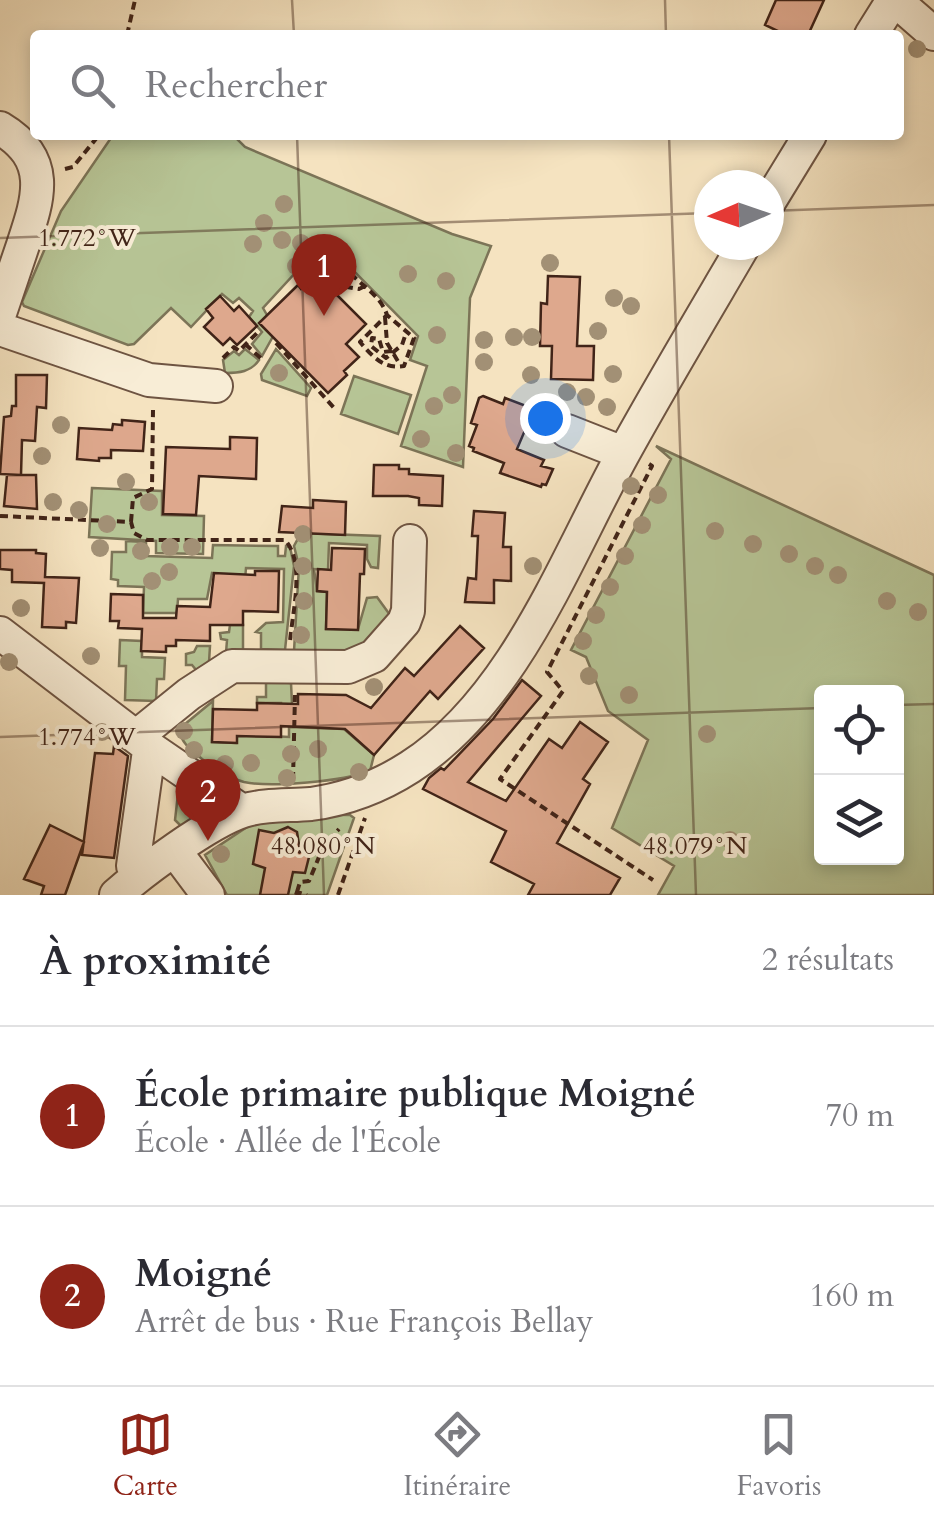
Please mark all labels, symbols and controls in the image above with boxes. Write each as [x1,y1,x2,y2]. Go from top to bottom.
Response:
search box [30,30,904,140]
icon: search [65,58,120,113]
text: Rechercher [145,59,327,111]
north arrow [694,170,784,260]
text: 1.772°W [38,221,136,255]
pin: 1 [292,234,356,316]
your location [520,393,571,444]
map controls [814,685,904,865]
button: locate [814,685,904,775]
text: 1.774°W [38,720,136,754]
pin: 2 [176,758,240,841]
button: layers [814,775,904,865]
text: 48.080°N [271,829,375,863]
text: 48.079°N [643,829,747,863]
text: À proximité [40,932,272,989]
text: 2 résultats [762,938,894,982]
text: École primaire publique Moigné [135,1068,696,1120]
text: 1 [64,1094,81,1138]
text: 70 m [826,1094,894,1138]
text: École · Allée de l'École [135,1120,441,1164]
text: Moigné [135,1248,272,1300]
text: 2 [64,1274,81,1318]
text: 160 m [809,1274,894,1318]
text: Arrêt de bus · Rue François Bellay [135,1300,594,1344]
tab: Carte [113,1407,178,1505]
tab: Itinéraire [403,1407,511,1505]
tab: Favoris [737,1407,821,1505]

